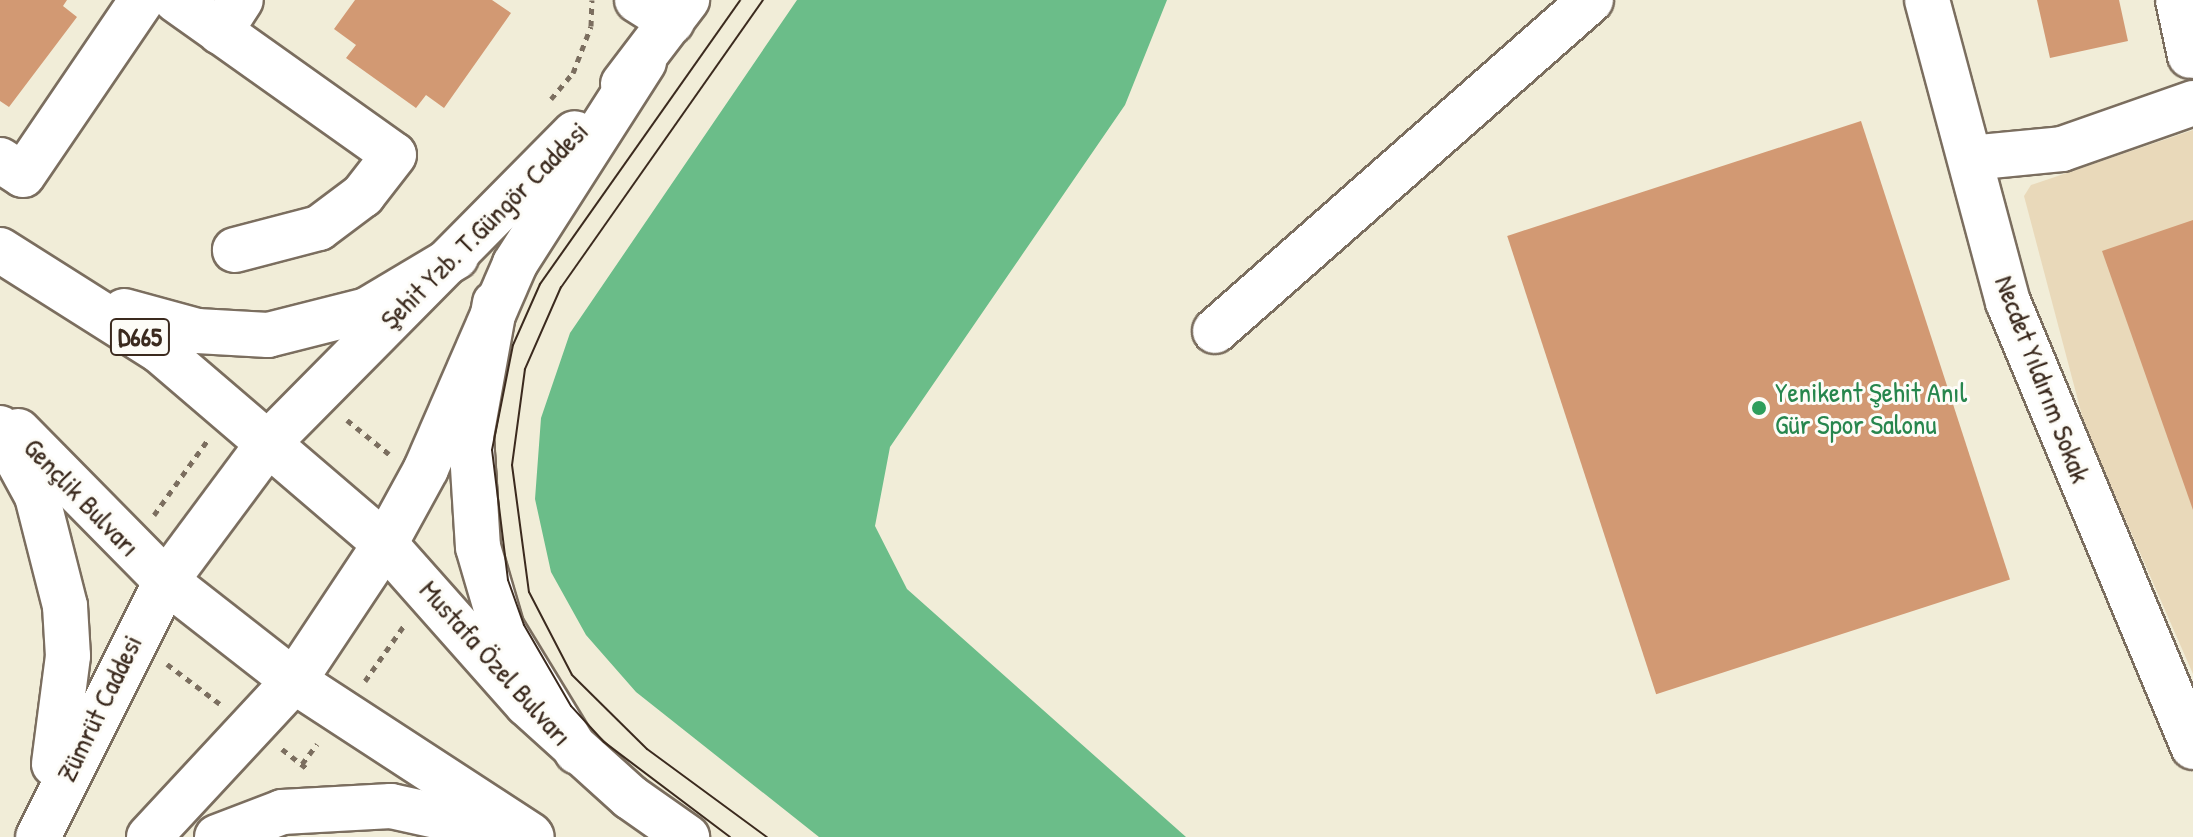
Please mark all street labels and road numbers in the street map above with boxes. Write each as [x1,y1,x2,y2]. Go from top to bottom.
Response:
street label: Şehit Yzb. T.Güngör Caddesi [373,114,595,336]
street label: Necdet Yıldırım Sokak [1988,271,2098,487]
road number: D665 [108,315,172,359]
street label: Gençlik Bulvarı [17,431,147,563]
street label: Mustafa Özel Bulvarı [413,573,579,753]
street label: Zümrüt Caddesi [49,629,149,787]

